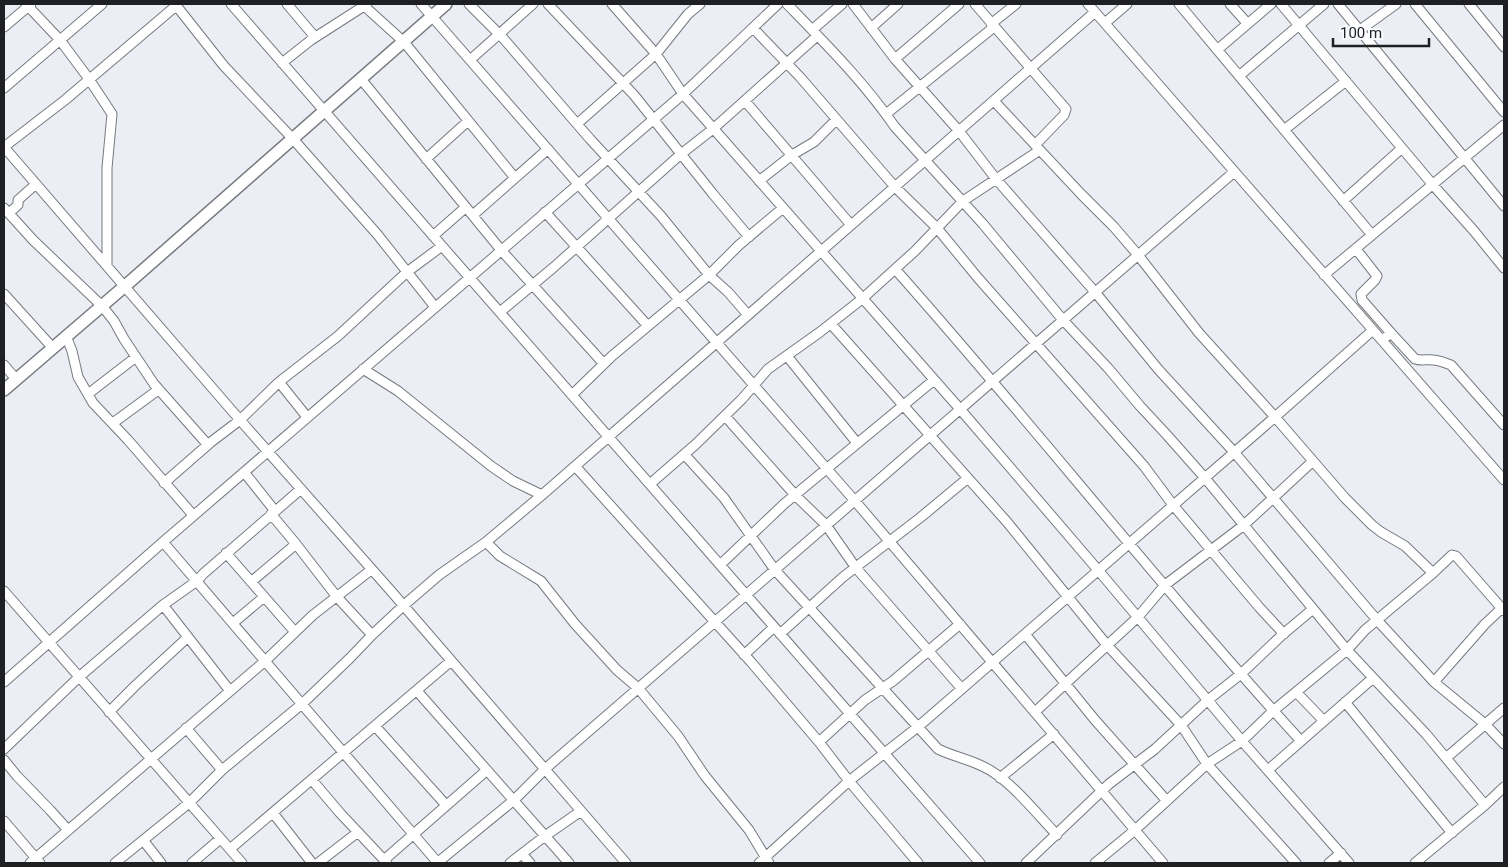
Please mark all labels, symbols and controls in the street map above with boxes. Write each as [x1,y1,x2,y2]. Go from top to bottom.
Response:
scale bar [1333,15,1429,47]
text: 100 m [1340,24,1382,42]

